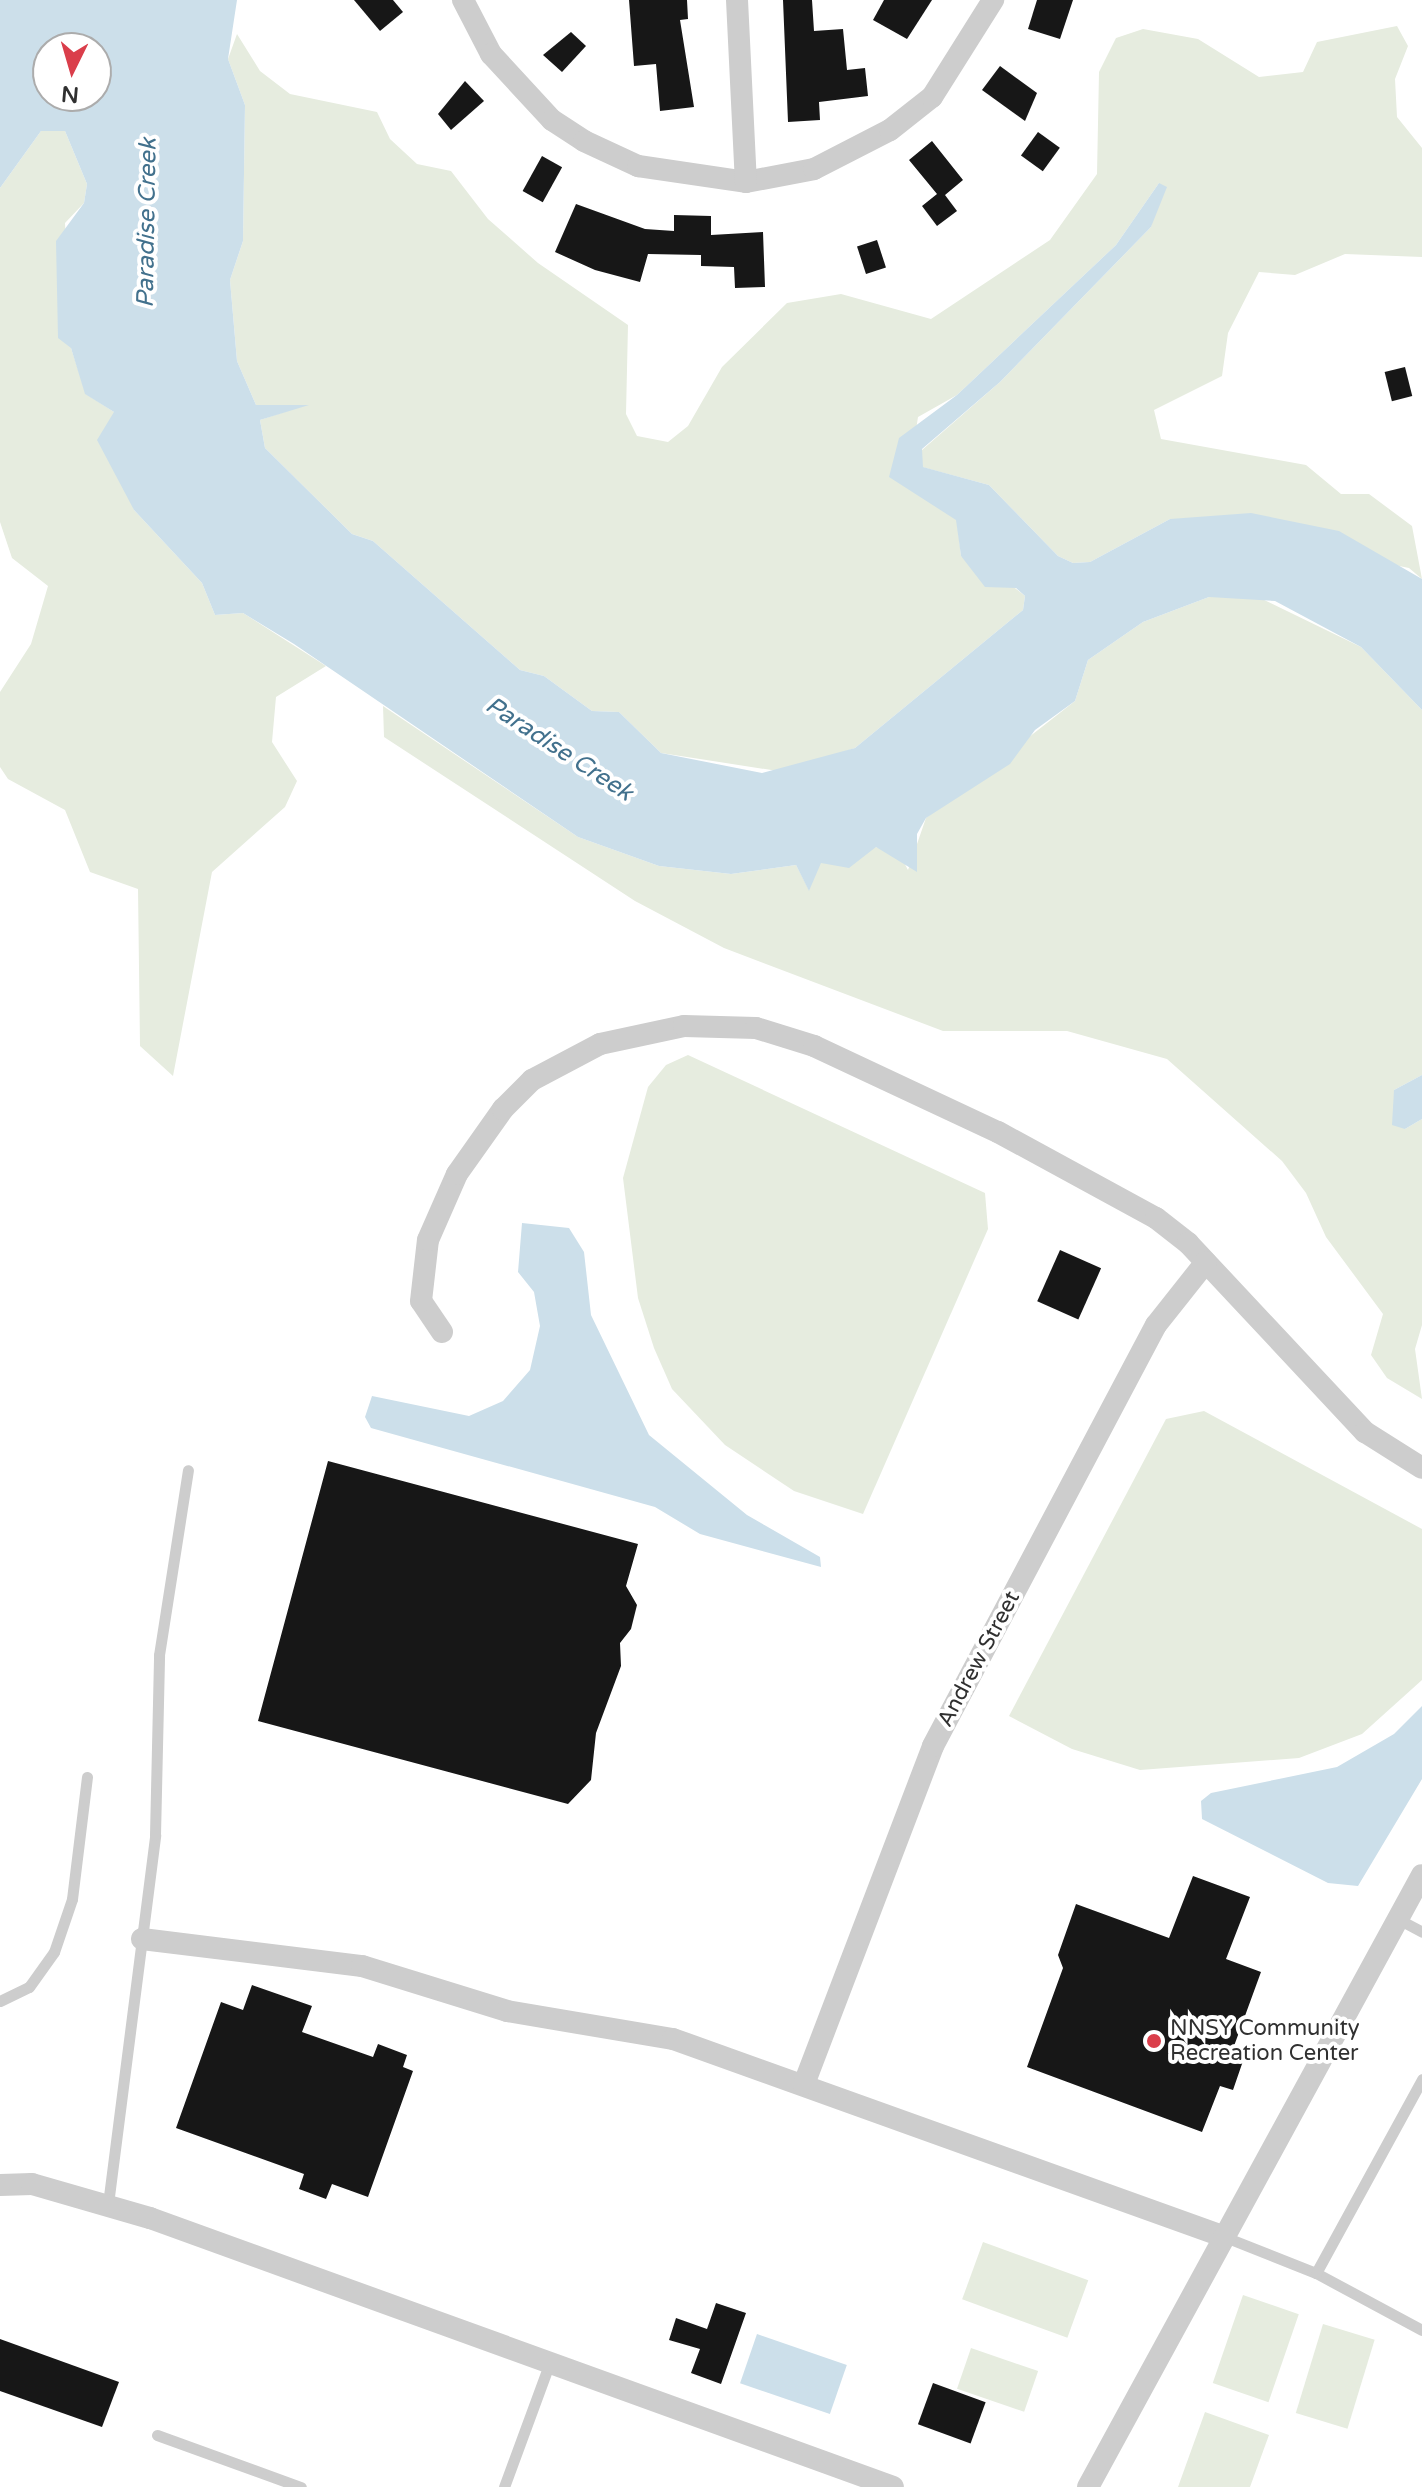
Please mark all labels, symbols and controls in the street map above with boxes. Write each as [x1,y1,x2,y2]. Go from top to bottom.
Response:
north arrow [32,32,112,112]
text: N [60,80,80,108]
water label: Paradise Creek [131,138,163,308]
water label: Paradise Creek [480,691,638,807]
street label: Andrew Street [932,1587,1026,1731]
place label: NNSY Community Recreation Center [1170,2015,1359,2066]
marker: NNSY Community Recreation Center [1145,2032,1163,2050]

